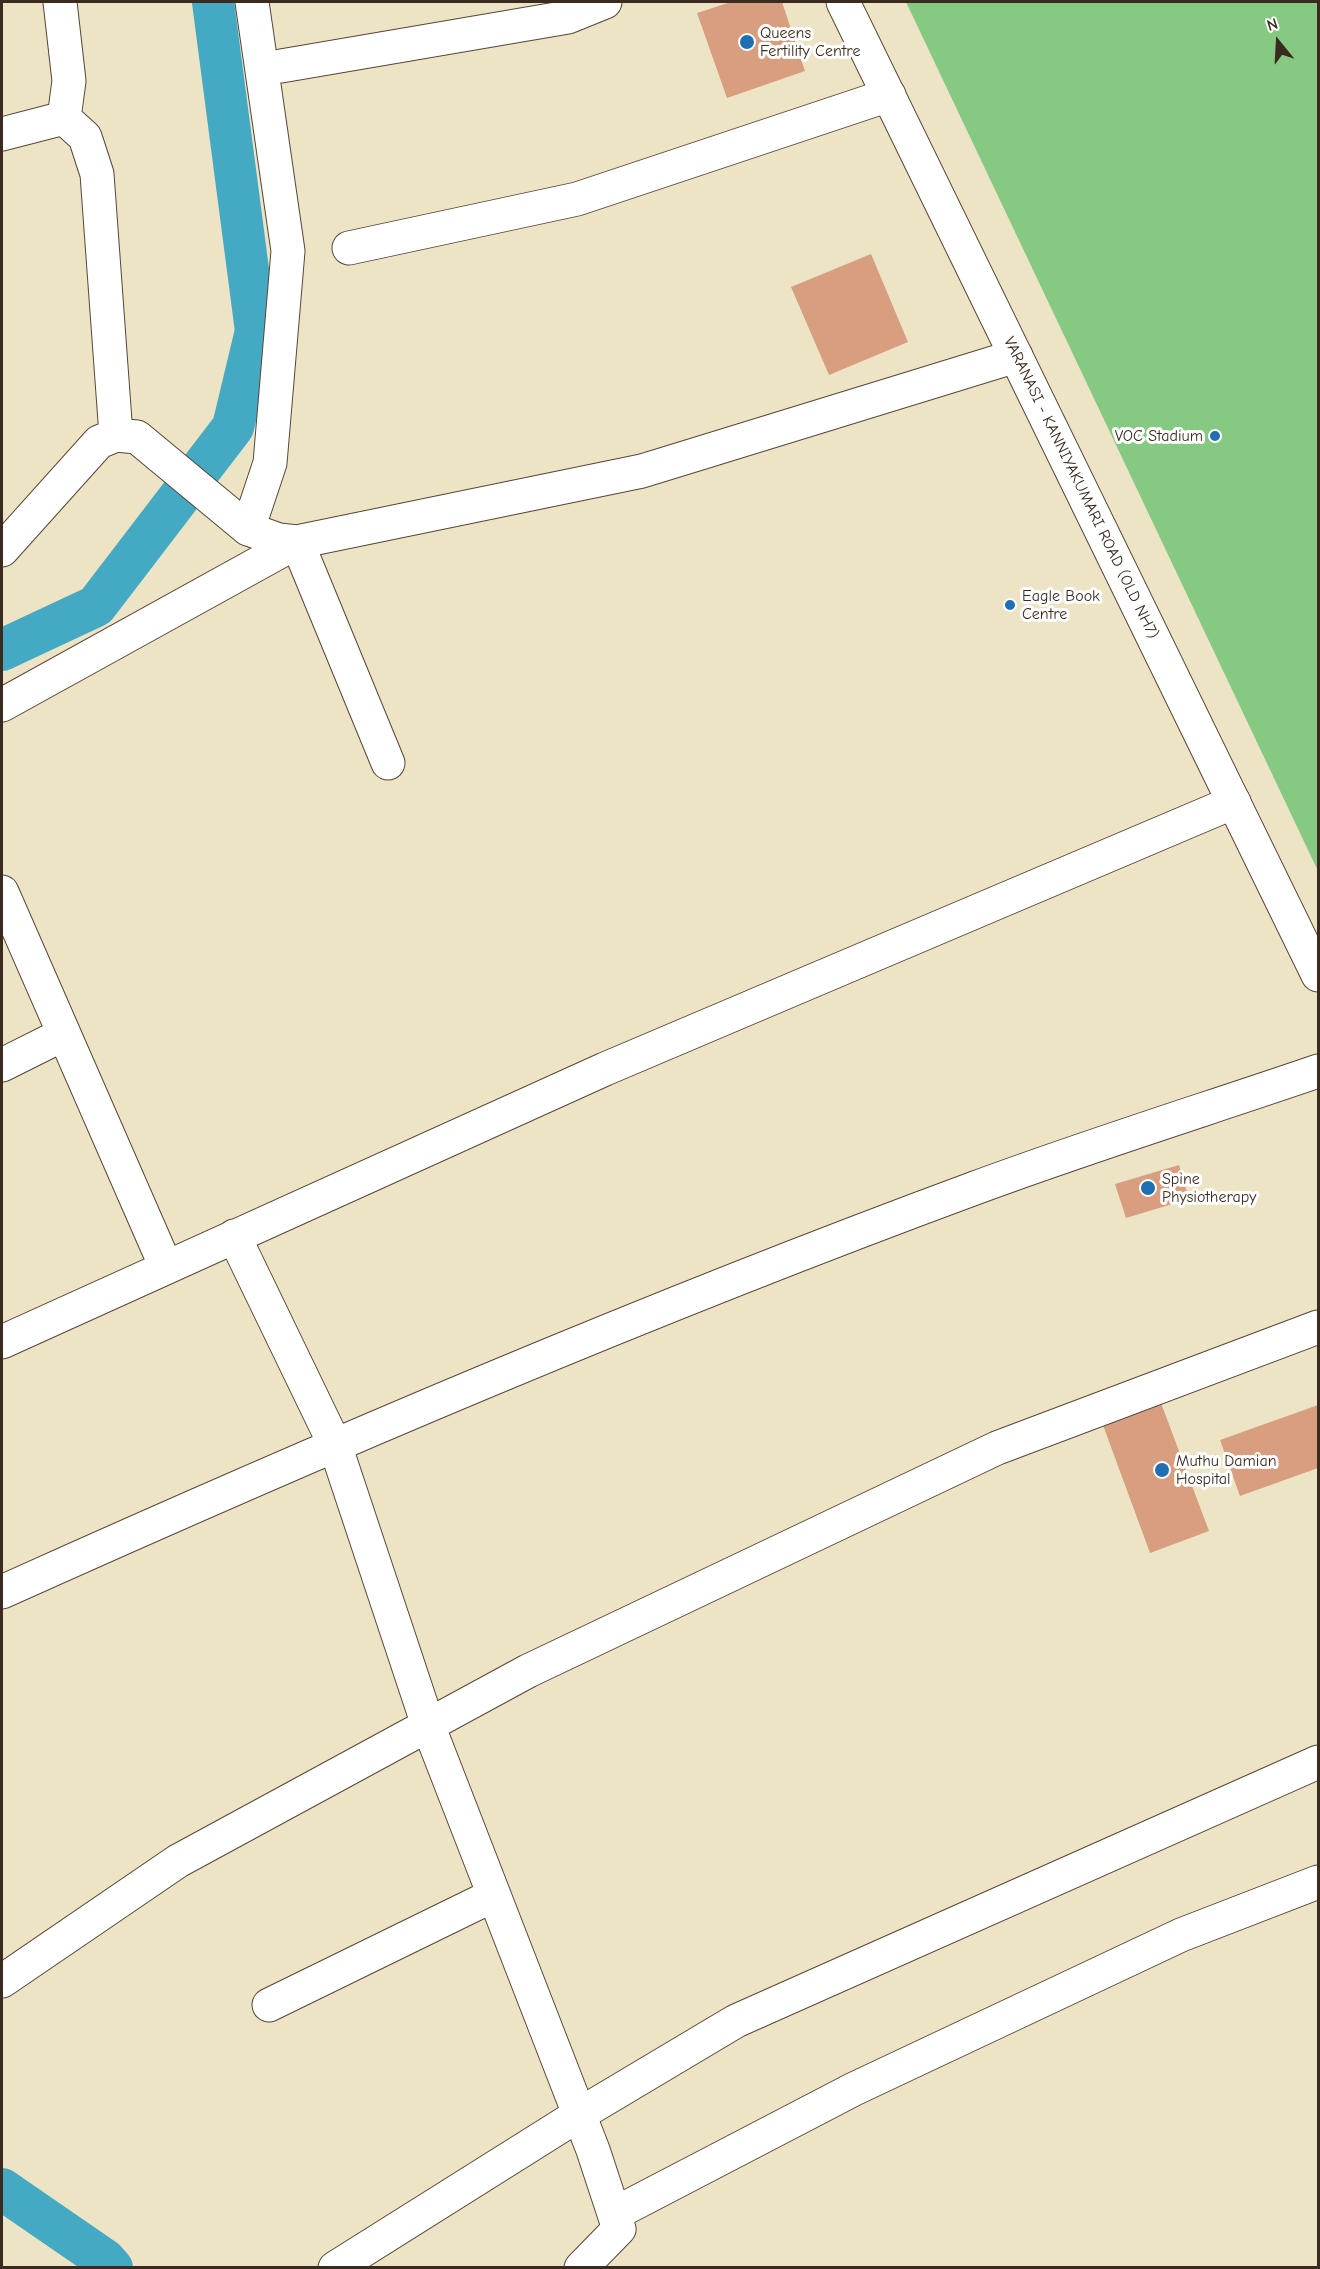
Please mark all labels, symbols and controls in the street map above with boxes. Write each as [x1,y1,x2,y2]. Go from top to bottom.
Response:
north arrow [1248,12,1308,72]
text: N [1265,15,1280,35]
place label: Queens Fertility Centre [760,23,860,61]
marker: Queens Fertility Centre [738,33,756,51]
street label: VARANASI - KANNIYAKUMARI ROAD (OLD NH7) [999,334,1163,642]
place label: VOC Stadium [1115,426,1203,446]
marker: VOC Stadium [1208,429,1222,443]
place label: Eagle Book Centre [1022,586,1100,624]
marker: Eagle Book Centre [1003,598,1017,612]
place label: Spine Physiotherapy [1162,1169,1256,1207]
marker: Spine Physiotherapy [1139,1179,1157,1197]
place label: Muthu Damian Hospital [1176,1451,1277,1489]
marker: Muthu Damian Hospital [1153,1461,1171,1479]

